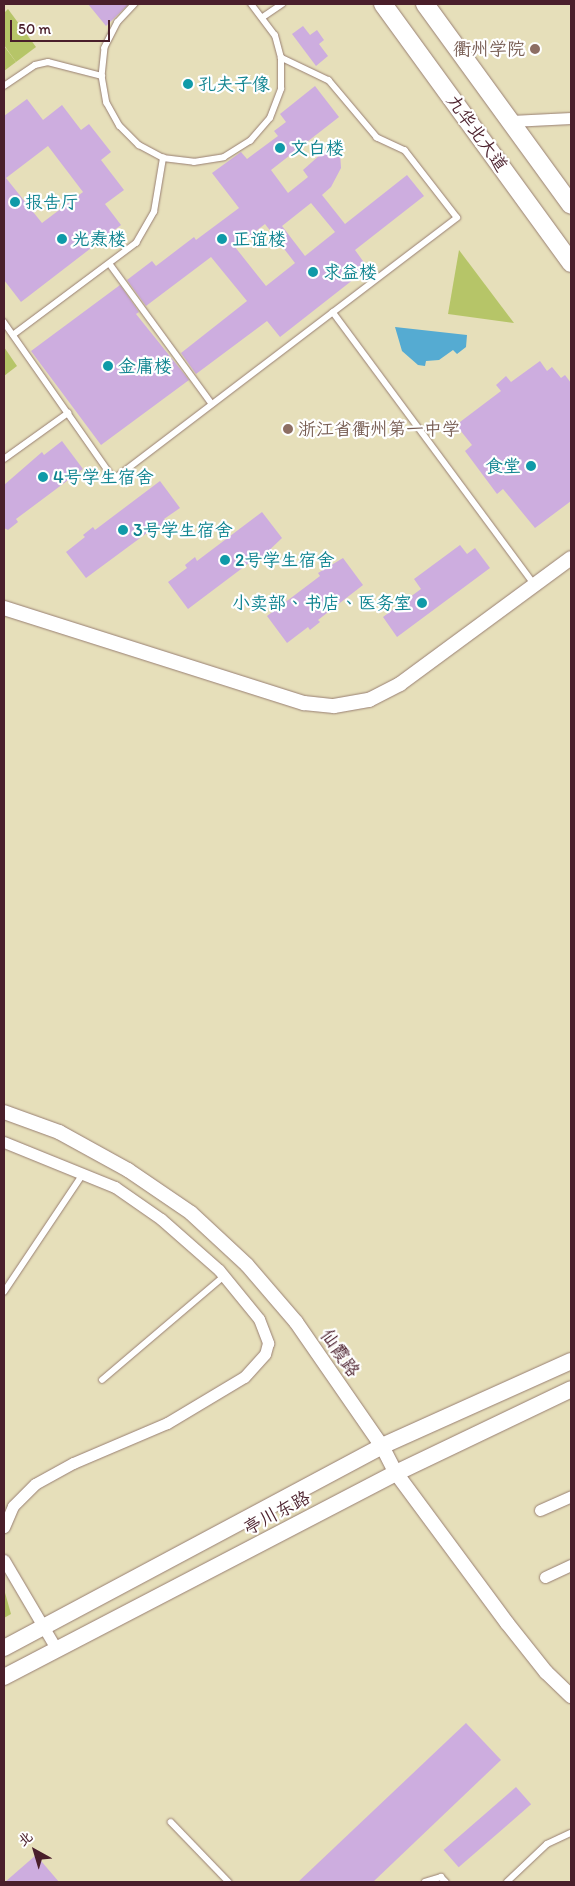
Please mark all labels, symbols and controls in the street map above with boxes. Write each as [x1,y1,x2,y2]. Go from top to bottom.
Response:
scale bar [12,10,112,42]
text: 50 m [18,20,51,38]
place label: 衢州学院 [453,38,525,60]
marker: 衢州学院 [529,43,541,55]
place label: 孔夫子像 [198,73,270,95]
marker: 孔夫子像 [182,78,194,90]
street label: 九华北大道 [442,90,512,176]
place label: 文白楼 [290,137,344,159]
marker: 文白楼 [274,142,286,154]
place label: 报告厅 [25,191,79,213]
marker: 报告厅 [9,196,21,208]
place label: 光焘楼 [72,228,126,250]
place label: 正谊楼 [232,228,286,250]
marker: 光焘楼 [56,233,68,245]
marker: 正谊楼 [216,233,228,245]
place label: 求益楼 [323,261,377,283]
marker: 求益楼 [307,266,319,278]
place label: 金庸楼 [118,355,172,377]
marker: 金庸楼 [102,360,114,372]
place label: 浙江省衢州第一中学 [298,418,460,440]
marker: 浙江省衢州第一中学 [282,423,294,435]
place label: 食堂 [485,455,521,477]
marker: 食堂 [525,460,537,472]
place label: 4号学生宿舍 [53,466,154,488]
marker: 4号学生宿舍 [37,471,49,483]
place label: 3号学生宿舍 [133,519,233,541]
marker: 3号学生宿舍 [117,524,129,536]
place label: 2号学生宿舍 [235,549,334,571]
marker: 2号学生宿舍 [219,554,231,566]
place label: 小卖部、书店、医务室 [232,592,412,614]
marker: 小卖部、书店、医务室 [416,597,428,609]
street label: 仙霞路 [316,1325,364,1381]
street label: 亭川东路 [240,1487,314,1539]
north arrow [10,1826,60,1876]
text: 北 [14,1828,36,1850]

